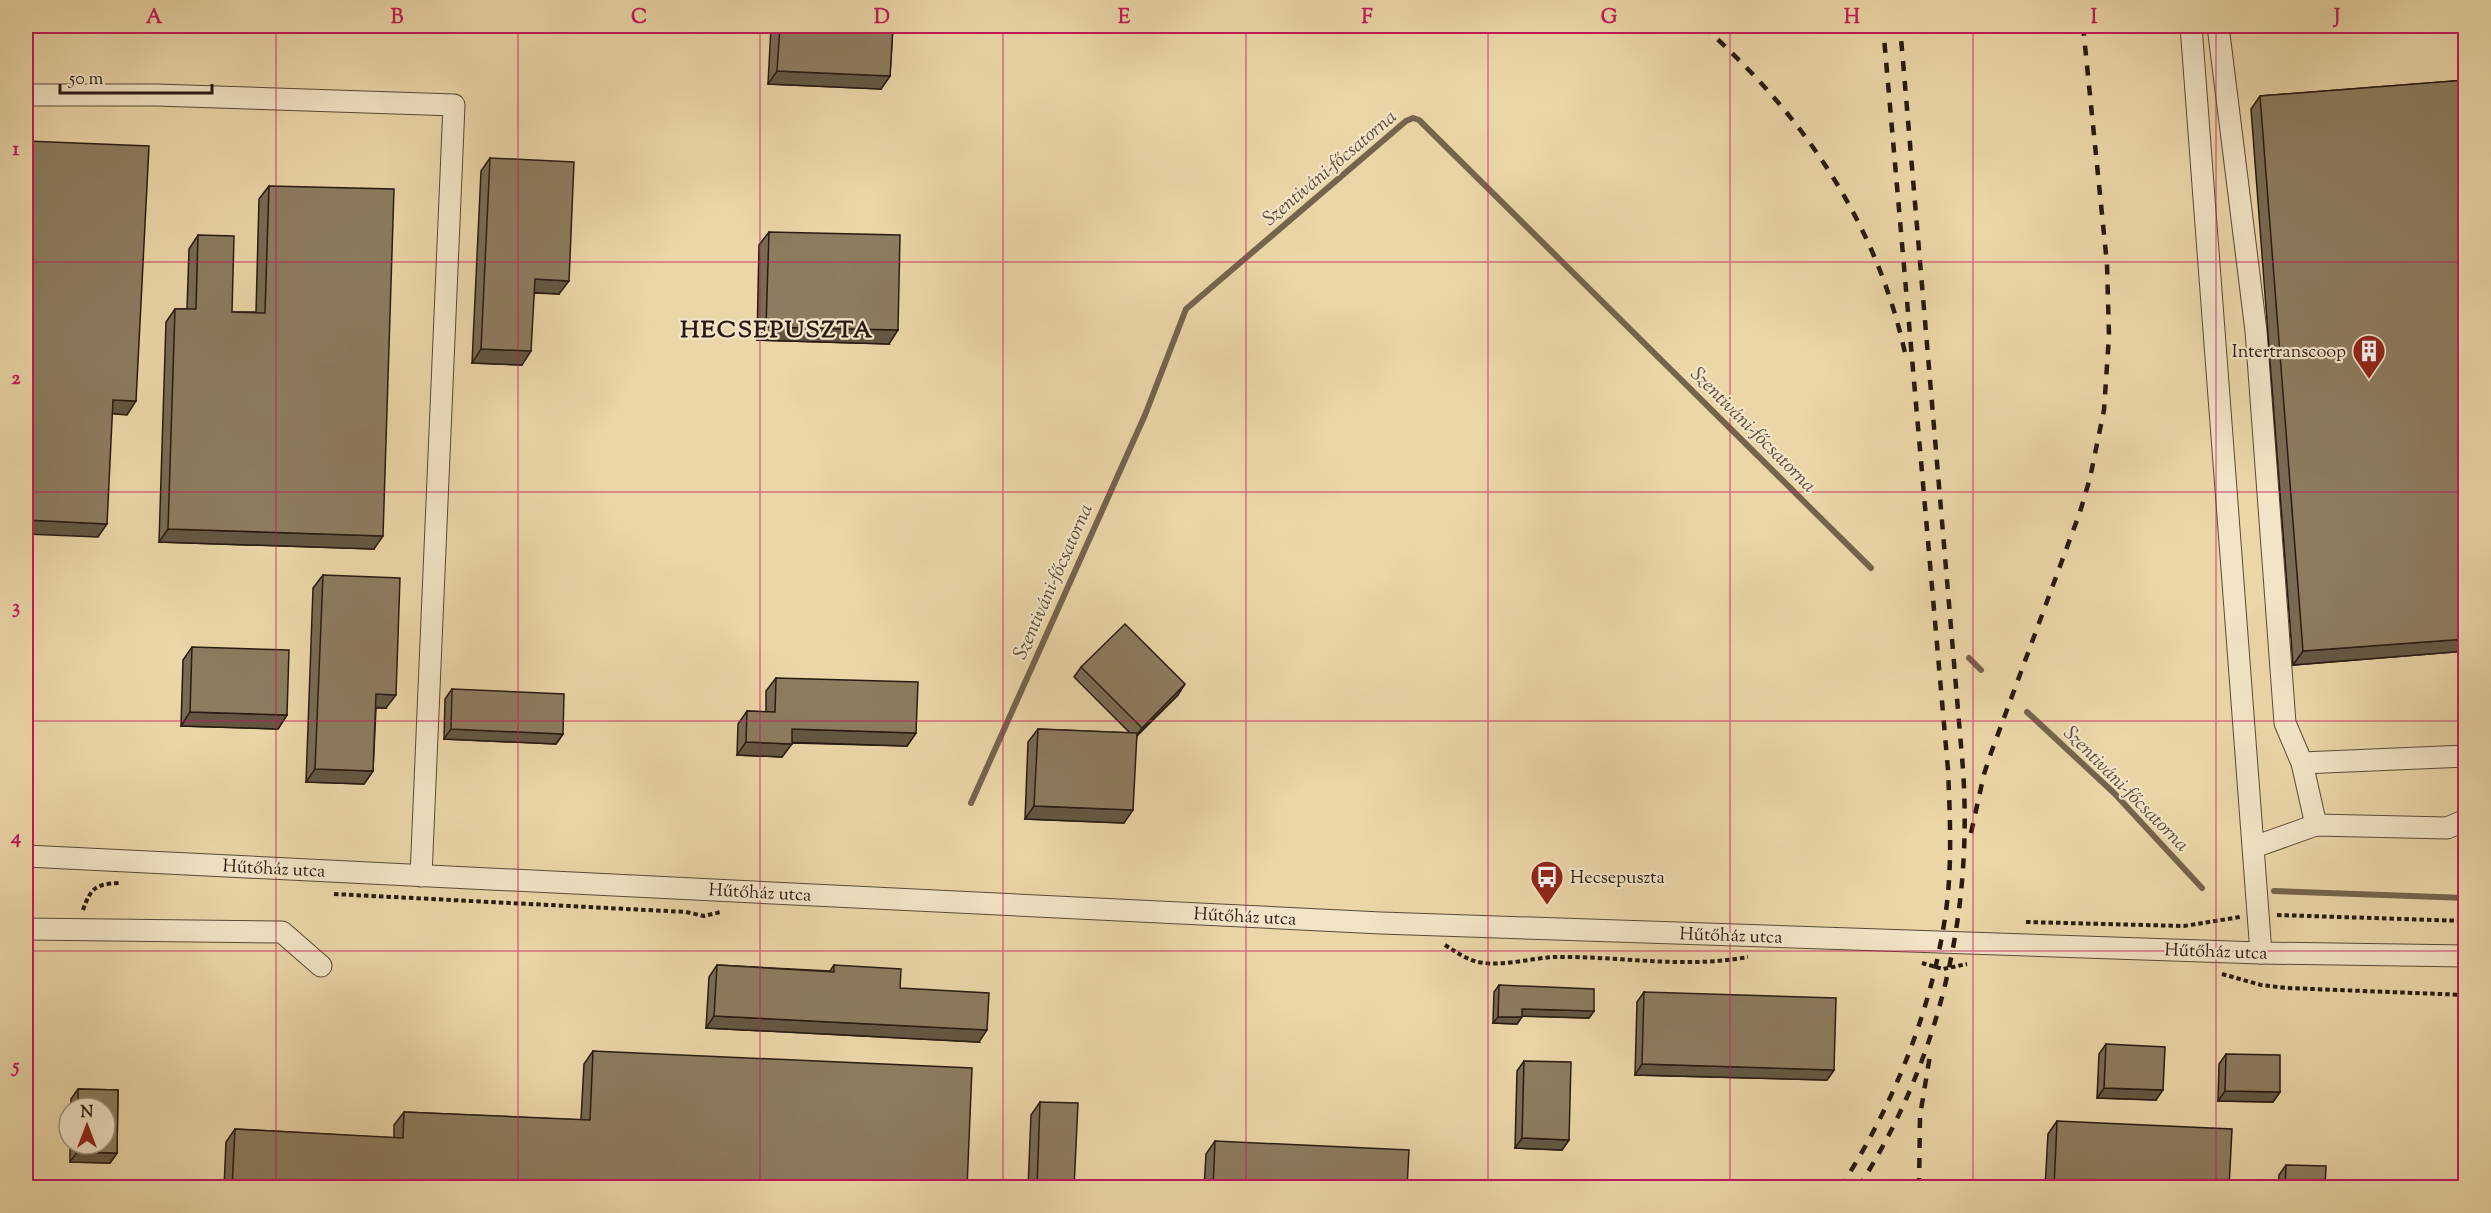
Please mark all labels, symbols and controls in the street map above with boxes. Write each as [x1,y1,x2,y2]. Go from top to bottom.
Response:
text: A [146,4,163,33]
text: B [391,4,404,33]
text: C [631,4,647,33]
text: D [874,4,890,33]
text: E [1118,4,1131,33]
text: F [1361,4,1373,33]
text: G [1601,4,1618,33]
text: H [1844,4,1860,33]
text: I [2091,4,2098,33]
text: J [2332,4,2340,33]
scale bar [60,57,212,95]
text: 50 m [68,67,104,93]
water label: Szentiváni-főcsatorna [1257,104,1404,234]
text: 1 [13,136,20,165]
district label: HECSEPUSZTA [680,314,874,348]
building icon: Intertranscoop [2351,333,2387,380]
place label: Intertranscoop [2232,340,2346,366]
water label: Szentiváni-főcsatorna [1683,361,1822,500]
text: 2 [11,365,21,394]
water label: Szentiváni-főcsatorna [1007,499,1102,665]
text: 3 [12,594,20,623]
water label: Szentiváni-főcsatorna [2056,720,2195,859]
text: 4 [10,824,21,853]
street label: Hűtőház utca [222,854,326,886]
bus stop icon: Hecsepuszta [1529,859,1565,906]
place label: Hecsepuszta [1570,866,1665,892]
street label: Hűtőház utca [708,878,812,910]
street label: Hűtőház utca [1193,902,1297,934]
street label: Hűtőház utca [1679,922,1783,952]
street label: Hűtőház utca [2164,938,2268,968]
text: 5 [11,1053,20,1082]
north arrow [57,1096,117,1156]
text: N [81,1102,94,1125]

